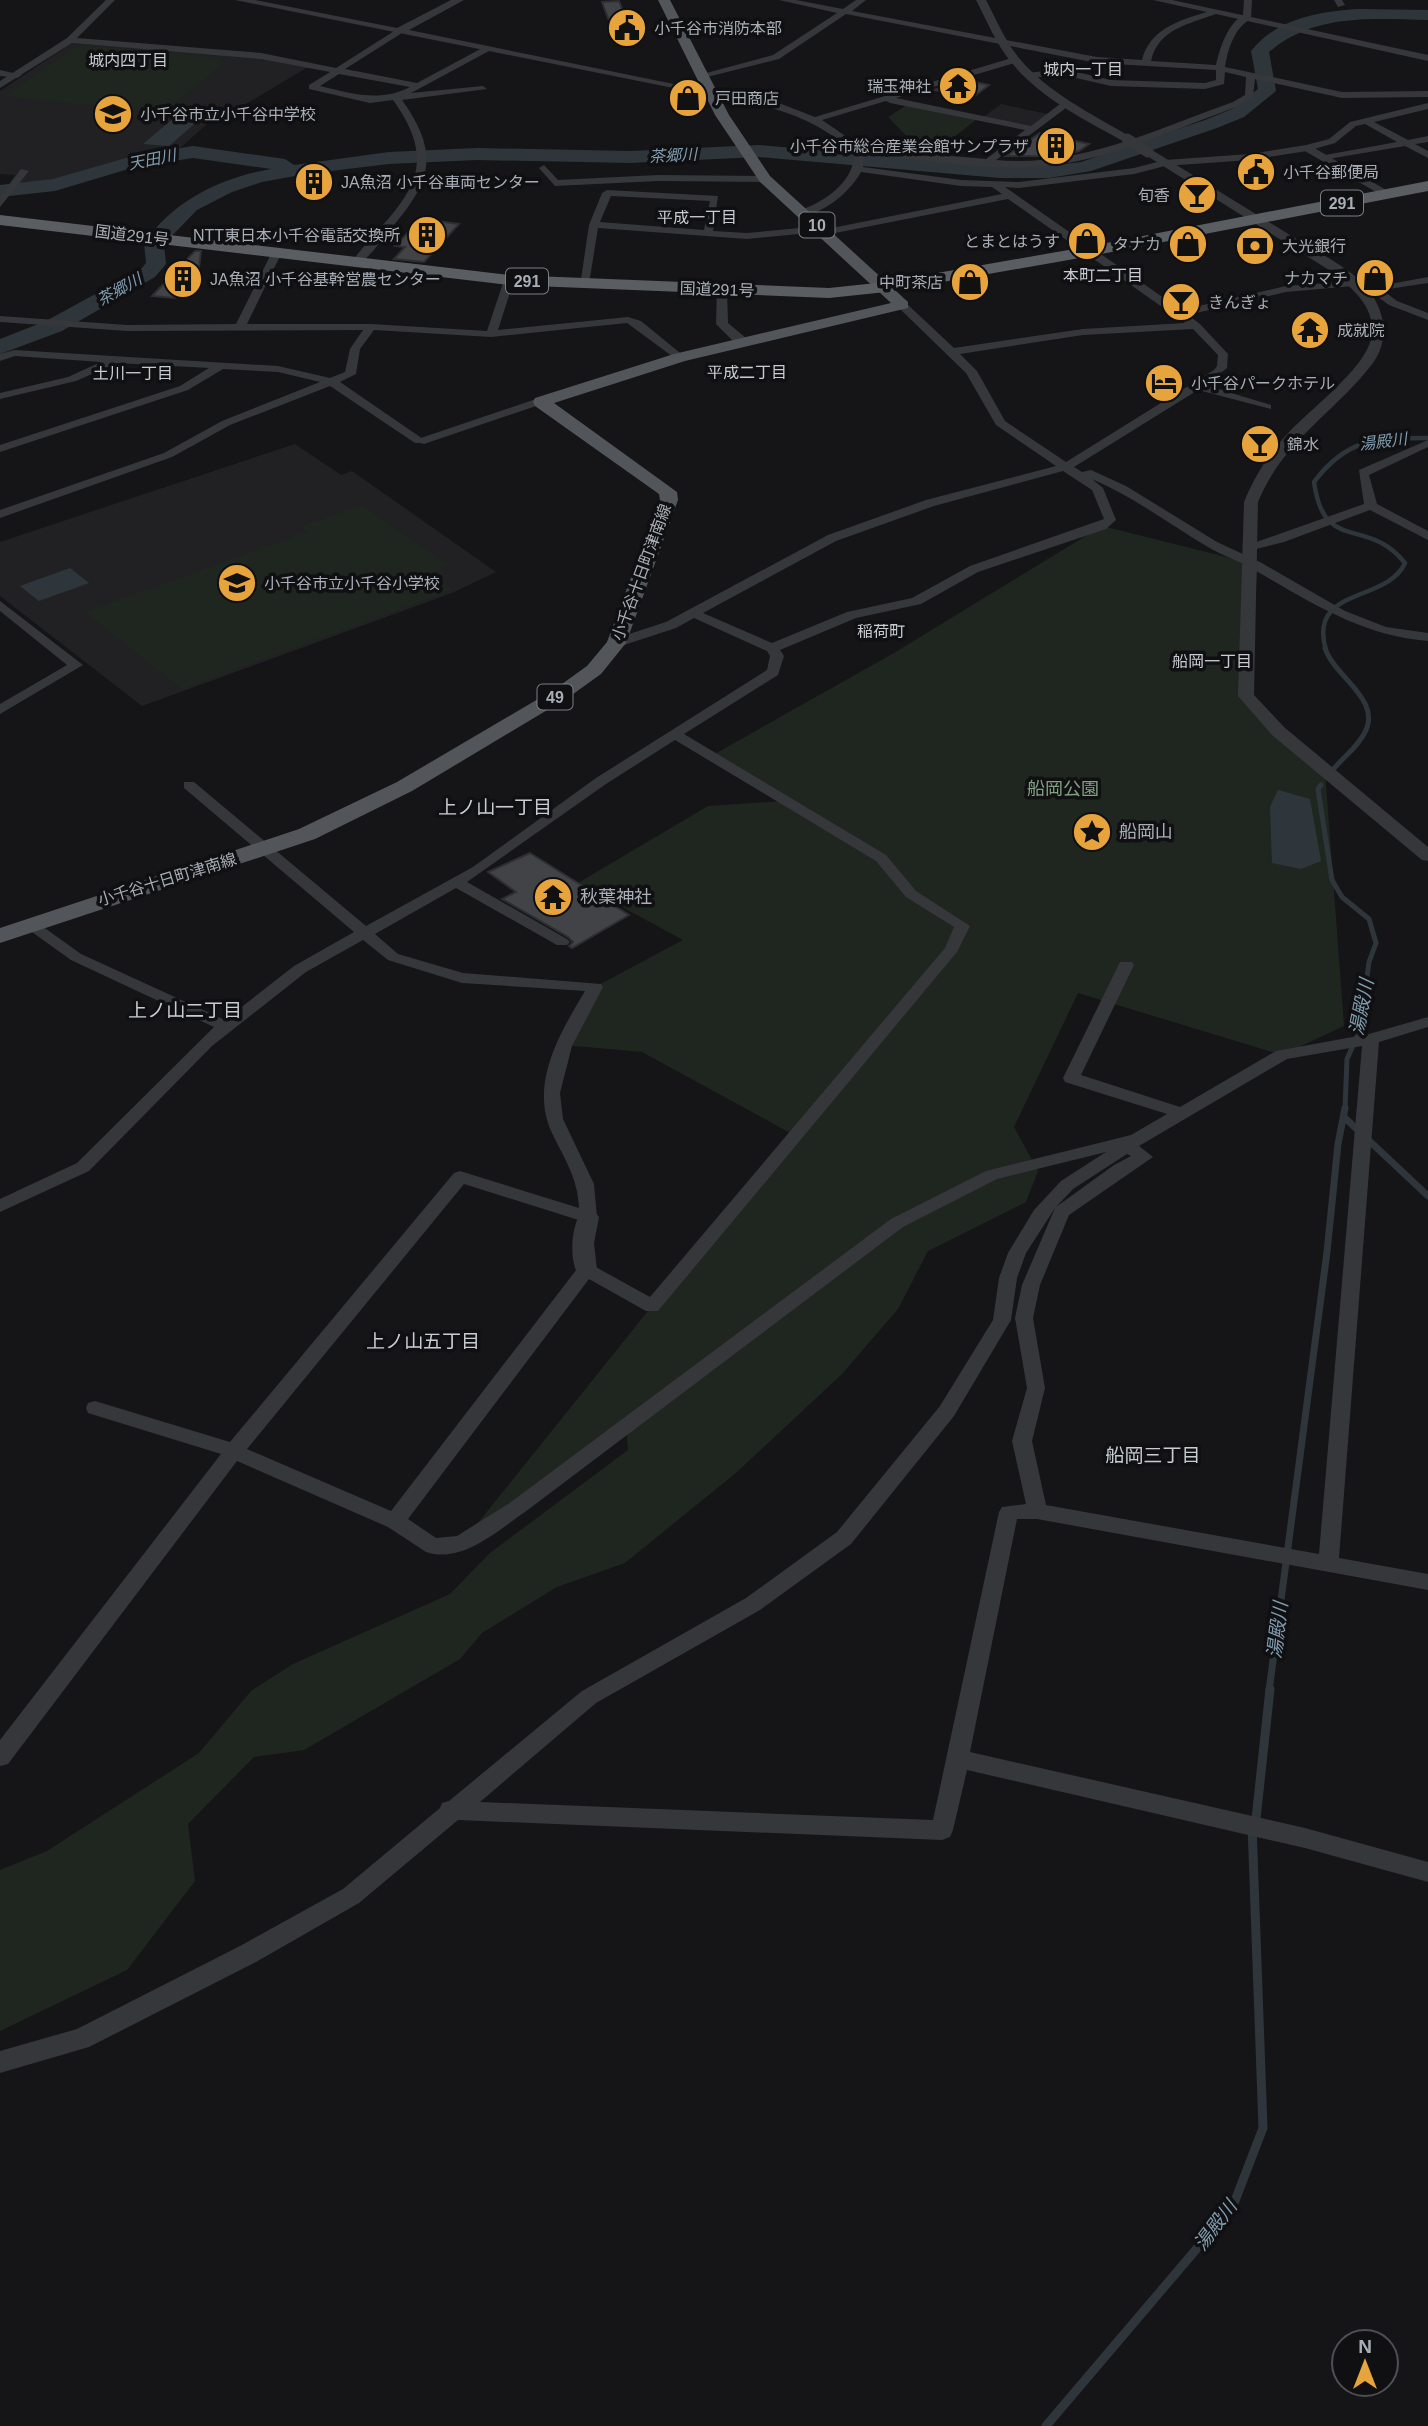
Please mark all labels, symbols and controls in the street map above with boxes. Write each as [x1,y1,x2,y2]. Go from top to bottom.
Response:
public building icon: 小千谷市消防本部 [606,7,648,49]
place label: 小千谷市消防本部 [654,20,782,37]
district label: 城内四丁目 [88,52,168,69]
district label: 城内一丁目 [1043,61,1123,78]
temple icon: 瑞玉神社 [937,65,979,107]
shop icon: 戸田商店 [667,77,709,119]
place label: 瑞玉神社 [867,78,931,95]
place label: 戸田商店 [715,90,779,107]
school or university icon: 小千谷市立小千谷中学校 [92,93,134,135]
place label: 小千谷市立小千谷中学校 [140,106,316,123]
building icon: 小千谷市総合産業会館サンプラザ [1035,125,1077,167]
place label: 小千谷市総合産業会館サンプラザ [789,138,1029,155]
water label: 天田川 [127,146,179,172]
water label: 茶郷川 [649,146,699,165]
public building icon: 小千谷郵便局 [1235,151,1277,193]
building icon: JA魚沼 小千谷車両センター [293,161,335,203]
place label: 小千谷郵便局 [1283,164,1379,181]
place label: JA魚沼 小千谷車両センター [341,173,540,191]
bar icon: 旬香 [1176,174,1218,216]
place label: 旬香 [1138,187,1170,204]
road number: 291 [1321,190,1363,216]
district label: 平成一丁目 [657,209,737,226]
road number: 10 [800,213,834,238]
building icon: NTT東日本小千谷電話交換所 [406,214,448,256]
shop icon: とまとはうす [1066,220,1108,262]
street label: 国道291号 [94,223,170,248]
shop icon: タナカ [1167,223,1209,265]
bank icon: 大光銀行 [1234,225,1276,267]
place label: NTT東日本小千谷電話交換所 [193,227,400,244]
place label: とまとはうす [964,233,1060,250]
place label: タナカ [1113,236,1161,253]
place label: 大光銀行 [1282,238,1346,255]
shop icon: ナカマチ [1354,257,1396,299]
building icon: JA魚沼 小千谷基幹営農センター [162,258,204,300]
shop icon: 中町茶店 [949,261,991,303]
district label: 本町二丁目 [1063,267,1143,284]
road number: 291 [506,268,548,294]
water label: 茶郷川 [94,269,146,309]
place label: JA魚沼 小千谷基幹営農センター [210,270,441,288]
place label: ナカマチ [1284,270,1348,287]
place label: 中町茶店 [879,274,943,291]
street label: 国道291号 [679,280,755,299]
bar icon: きんぎょ [1160,281,1202,323]
place label: きんぎょ [1208,294,1271,311]
temple icon: 成就院 [1289,309,1331,351]
place label: 成就院 [1337,322,1385,339]
hotel icon: 小千谷パークホテル [1143,362,1185,404]
district label: 平成二丁目 [707,364,787,381]
district label: 土川一丁目 [93,365,173,382]
place label: 小千谷パークホテル [1191,375,1335,392]
bar icon: 錦水 [1239,423,1281,465]
water label: 湯殿川 [1358,430,1410,453]
place label: 錦水 [1287,436,1319,453]
street label: 小千谷十日町津南線 [609,502,674,643]
school or university icon: 小千谷市立小千谷小学校 [216,562,258,604]
place label: 小千谷市立小千谷小学校 [264,575,440,592]
district label: 稲荷町 [857,623,905,640]
district label: 船岡一丁目 [1172,653,1252,670]
road number: 49 [538,684,572,710]
park label: 船岡公園 [1027,779,1099,799]
district label: 上ノ山一丁目 [438,797,552,818]
place icon: 船岡山 [1071,811,1113,853]
place label: 船岡山 [1119,822,1173,842]
street label: 小千谷十日町津南線 [96,850,238,909]
temple icon: 秋葉神社 [532,876,574,918]
place label: 秋葉神社 [580,887,652,907]
water label: 湯殿川 [1346,975,1378,1037]
district label: 上ノ山二丁目 [128,1000,242,1021]
district label: 上ノ山五丁目 [366,1331,480,1352]
district label: 船岡三丁目 [1105,1445,1201,1466]
water label: 湯殿川 [1264,1599,1292,1660]
water label: 湯殿川 [1190,2195,1242,2254]
north arrow [1330,2328,1400,2398]
text: N [1358,2336,1372,2357]

